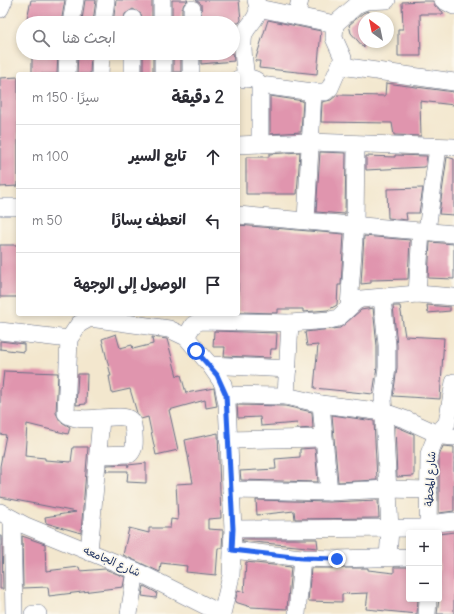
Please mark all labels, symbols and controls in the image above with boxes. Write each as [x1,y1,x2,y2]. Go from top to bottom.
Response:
north arrow [358,12,394,48]
search box [16,16,240,60]
icon: search [30,27,52,49]
text: ابحث هنا [62,28,116,47]
text: 2 دقيقة [171,86,224,108]
text: سيرًا · 150 m [32,89,99,106]
text: تابع السير [129,146,186,165]
icon: ahead [202,146,224,168]
text: 100 m [32,148,69,165]
text: انعطف يسارًا [112,210,186,229]
icon: left [202,210,224,232]
text: 50 m [32,212,63,229]
text: الوصول إلى الوجهة [73,274,186,293]
icon: arrive [202,274,224,296]
route start [187,342,205,360]
street label: شارع المحطة [422,451,440,507]
map controls [406,530,442,602]
button: + [406,530,442,566]
street label: شارع الجامعه [81,543,143,581]
route end [328,550,346,568]
button: − [406,566,442,602]

